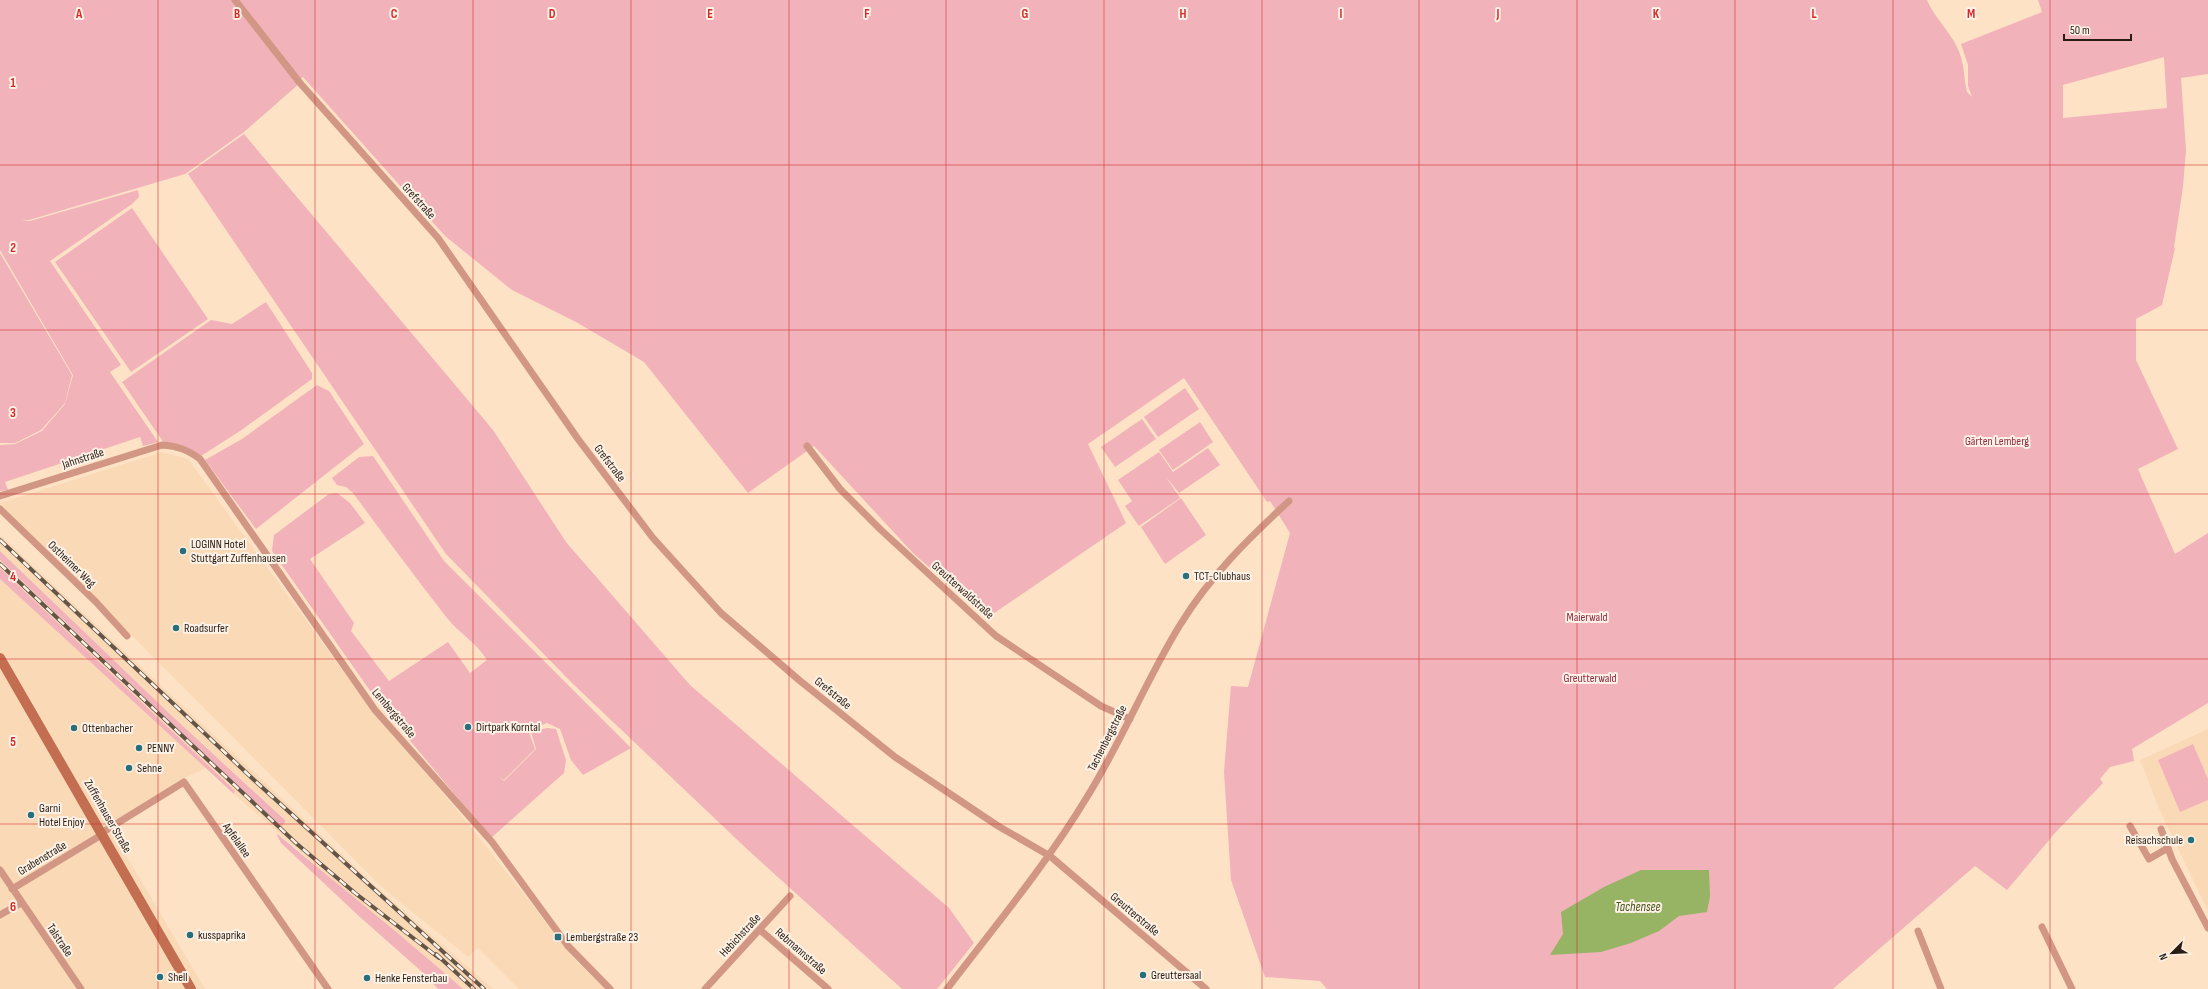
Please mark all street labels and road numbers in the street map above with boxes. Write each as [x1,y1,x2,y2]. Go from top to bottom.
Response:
street label: Grefstraße [399,180,439,223]
street label: Grefstraße [591,442,629,485]
street label: Jahnstraße [59,445,106,473]
street label: Ostheimer Weg [44,538,99,591]
street label: Greutterwaldstraße [928,558,997,622]
street label: Grefstraße [811,674,854,713]
street label: Lembergstraße [369,685,419,741]
street label: Tachenbergstraße [1084,703,1131,774]
street label: Zuffenhauser Straße [81,777,135,856]
street label: Apfelallee [219,819,254,861]
street label: Grabenstraße [15,838,70,879]
street label: Greutterstraße [1107,889,1163,940]
street label: Hebichstraße [717,910,764,960]
street label: Talstraße [43,921,76,960]
street label: Rebmannstraße [772,925,830,978]

